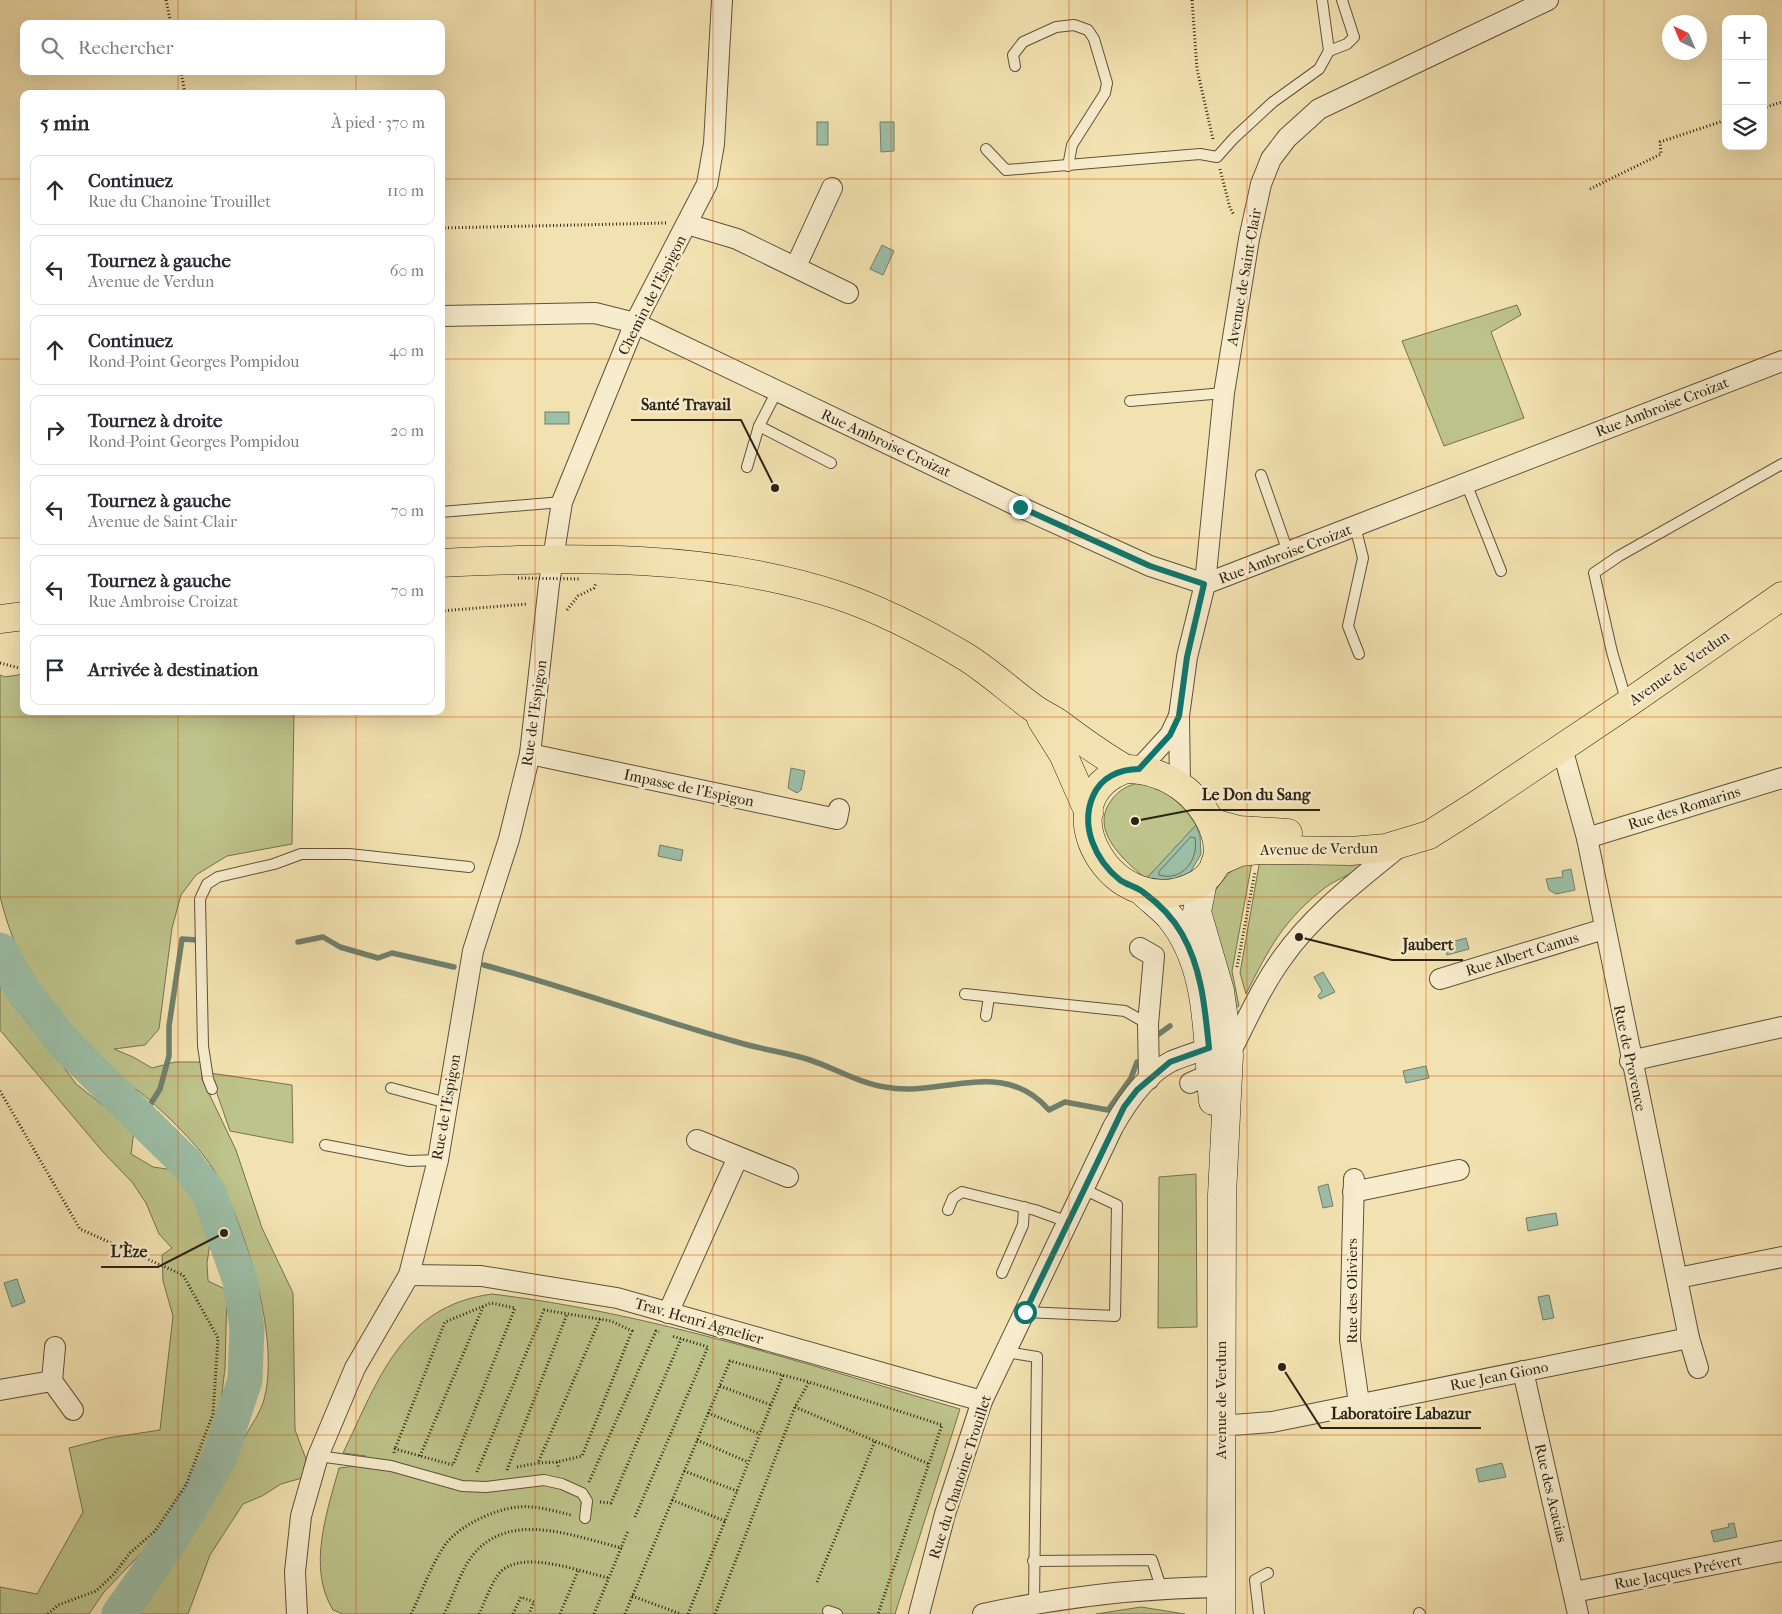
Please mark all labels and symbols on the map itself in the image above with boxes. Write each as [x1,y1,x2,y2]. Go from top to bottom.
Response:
north arrow [1662,15,1707,60]
street label: Avenue de Saint-Clair [1223,206,1265,348]
street label: Chemin de l'Espigon [614,232,690,358]
street label: Rue Ambroise Croizat [1593,373,1732,441]
callout: Santé Travail [631,389,741,420]
text: Santé Travail [641,395,732,414]
street label: Rue Ambroise Croizat [818,405,954,481]
route end [1009,496,1032,519]
street label: Rue Ambroise Croizat [1216,520,1355,588]
street label: Avenue de Verdun [1625,627,1733,710]
street label: Rue de l'Espigon [518,658,550,767]
street label: Impasse de l'Espigon [622,765,756,811]
callout: Le Don du Sang [1192,779,1320,810]
street label: Rue des Romarins [1626,782,1743,834]
text: Le Don du Sang [1202,785,1311,805]
street label: Avenue de Verdun [1259,839,1379,859]
street label: Rue Albert Camus [1463,928,1581,980]
callout: Jaubert [1392,929,1463,960]
text: Jaubert [1401,935,1454,955]
street label: Rue de Provence [1610,1003,1650,1113]
street label: Rue de l'Espigon [428,1052,464,1161]
callout: L'Èze [101,1236,158,1267]
street label: Rue des Oliviers [1343,1238,1361,1344]
text: L'Èze [111,1241,148,1261]
street label: Trav. Henri Agnelier [633,1294,766,1348]
route start [1014,1301,1037,1324]
street label: Avenue de Verdun [1212,1341,1230,1460]
street label: Rue Jean Giono [1448,1358,1550,1394]
street label: Rue du Chanoine Trouillet [925,1392,995,1561]
callout: Laboratoire Labazur [1321,1397,1481,1428]
text: Laboratoire Labazur [1331,1404,1472,1423]
street label: Rue des Acacias [1531,1442,1571,1545]
street label: Rue Jacques Prévert [1612,1551,1744,1593]

